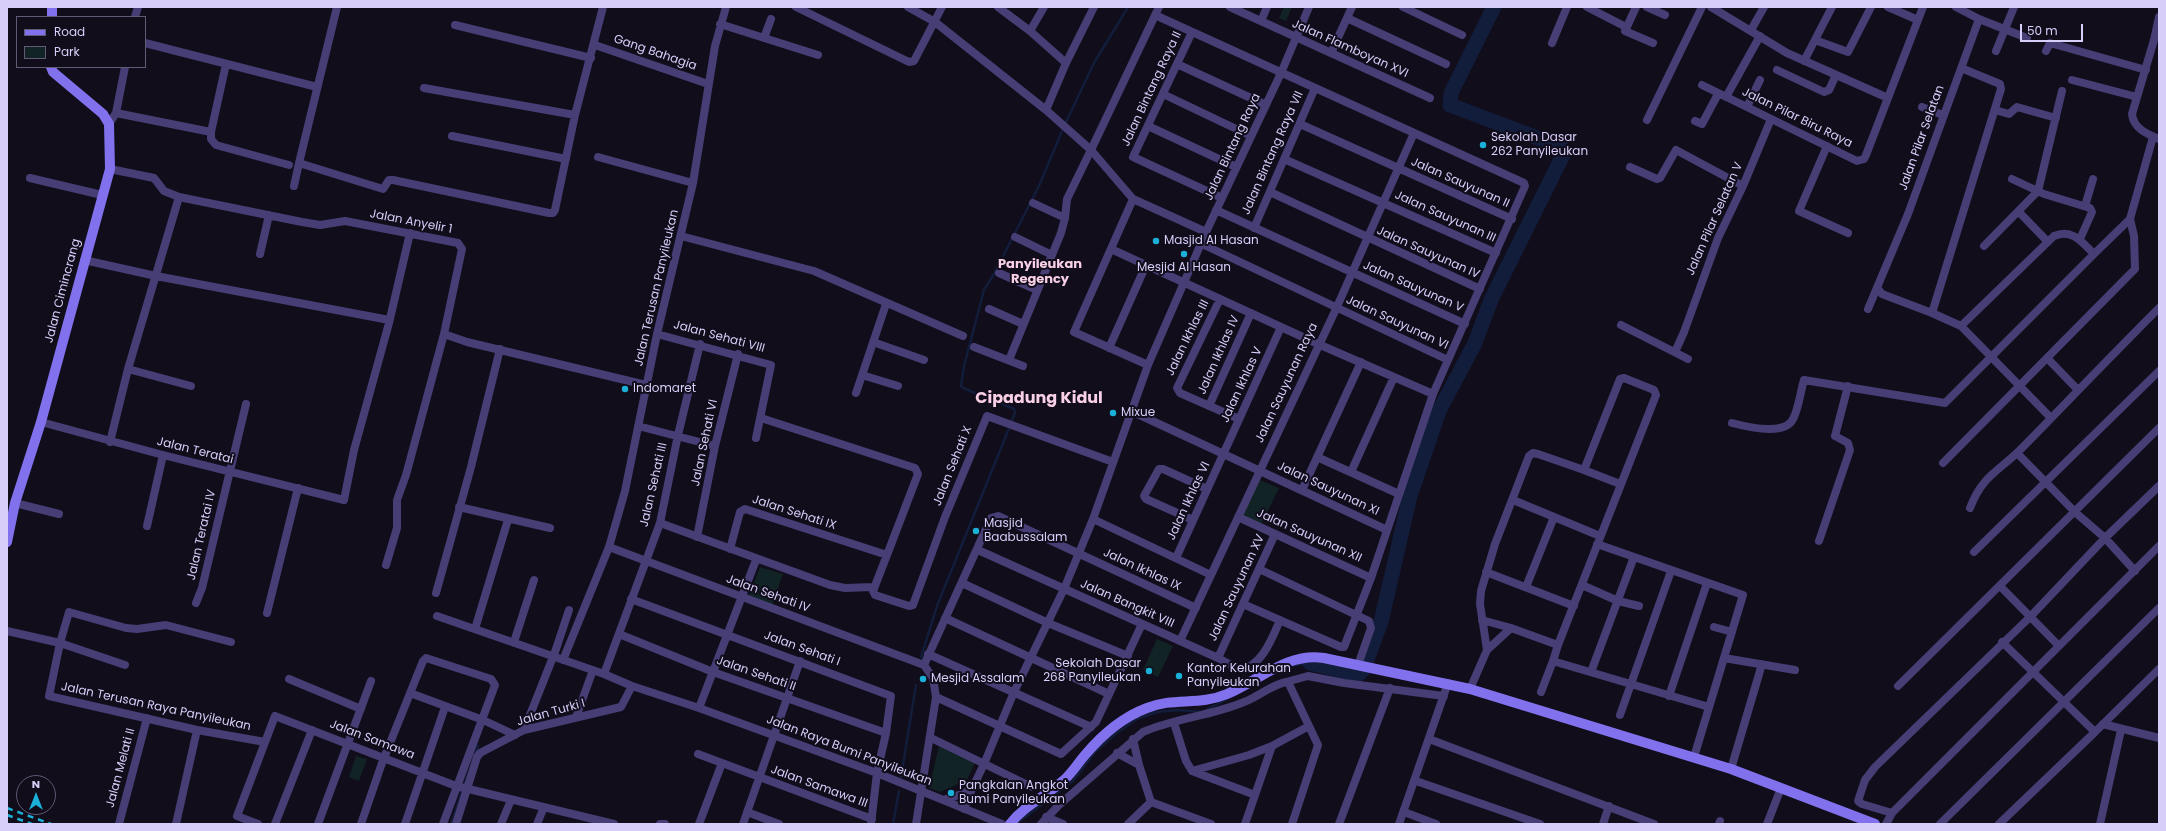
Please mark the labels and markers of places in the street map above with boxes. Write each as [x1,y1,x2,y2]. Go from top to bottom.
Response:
place label: Sekolah Dasar 262 Panyileukan [1491,131,1588,159]
marker: Sekolah Dasar 262 Panyileukan [1478,140,1488,150]
place label: Masjid Al Hasan [1164,234,1259,248]
marker: Masjid Al Hasan [1151,236,1161,246]
marker: Mesjid Al Hasan [1179,249,1189,259]
place label: Mesjid Al Hasan [1137,261,1231,275]
place label: Indomaret [633,382,696,396]
marker: Indomaret [620,384,630,394]
place label: Mixue [1121,406,1155,420]
marker: Mixue [1108,408,1118,418]
place label: Masjid Baabussalam [984,517,1067,545]
marker: Masjid Baabussalam [971,526,981,536]
place label: Sekolah Dasar 268 Panyileukan [1043,657,1141,685]
place label: Kantor Kelurahan Panyileukan [1187,662,1291,690]
marker: Sekolah Dasar 268 Panyileukan [1144,666,1154,676]
marker: Kantor Kelurahan Panyileukan [1174,671,1184,681]
place label: Mesjid Assalam [931,672,1024,686]
marker: Mesjid Assalam [918,674,928,684]
place label: Pangkalan Angkot Bumi Panyileukan [959,779,1068,807]
marker: Pangkalan Angkot Bumi Panyileukan [946,788,956,798]

